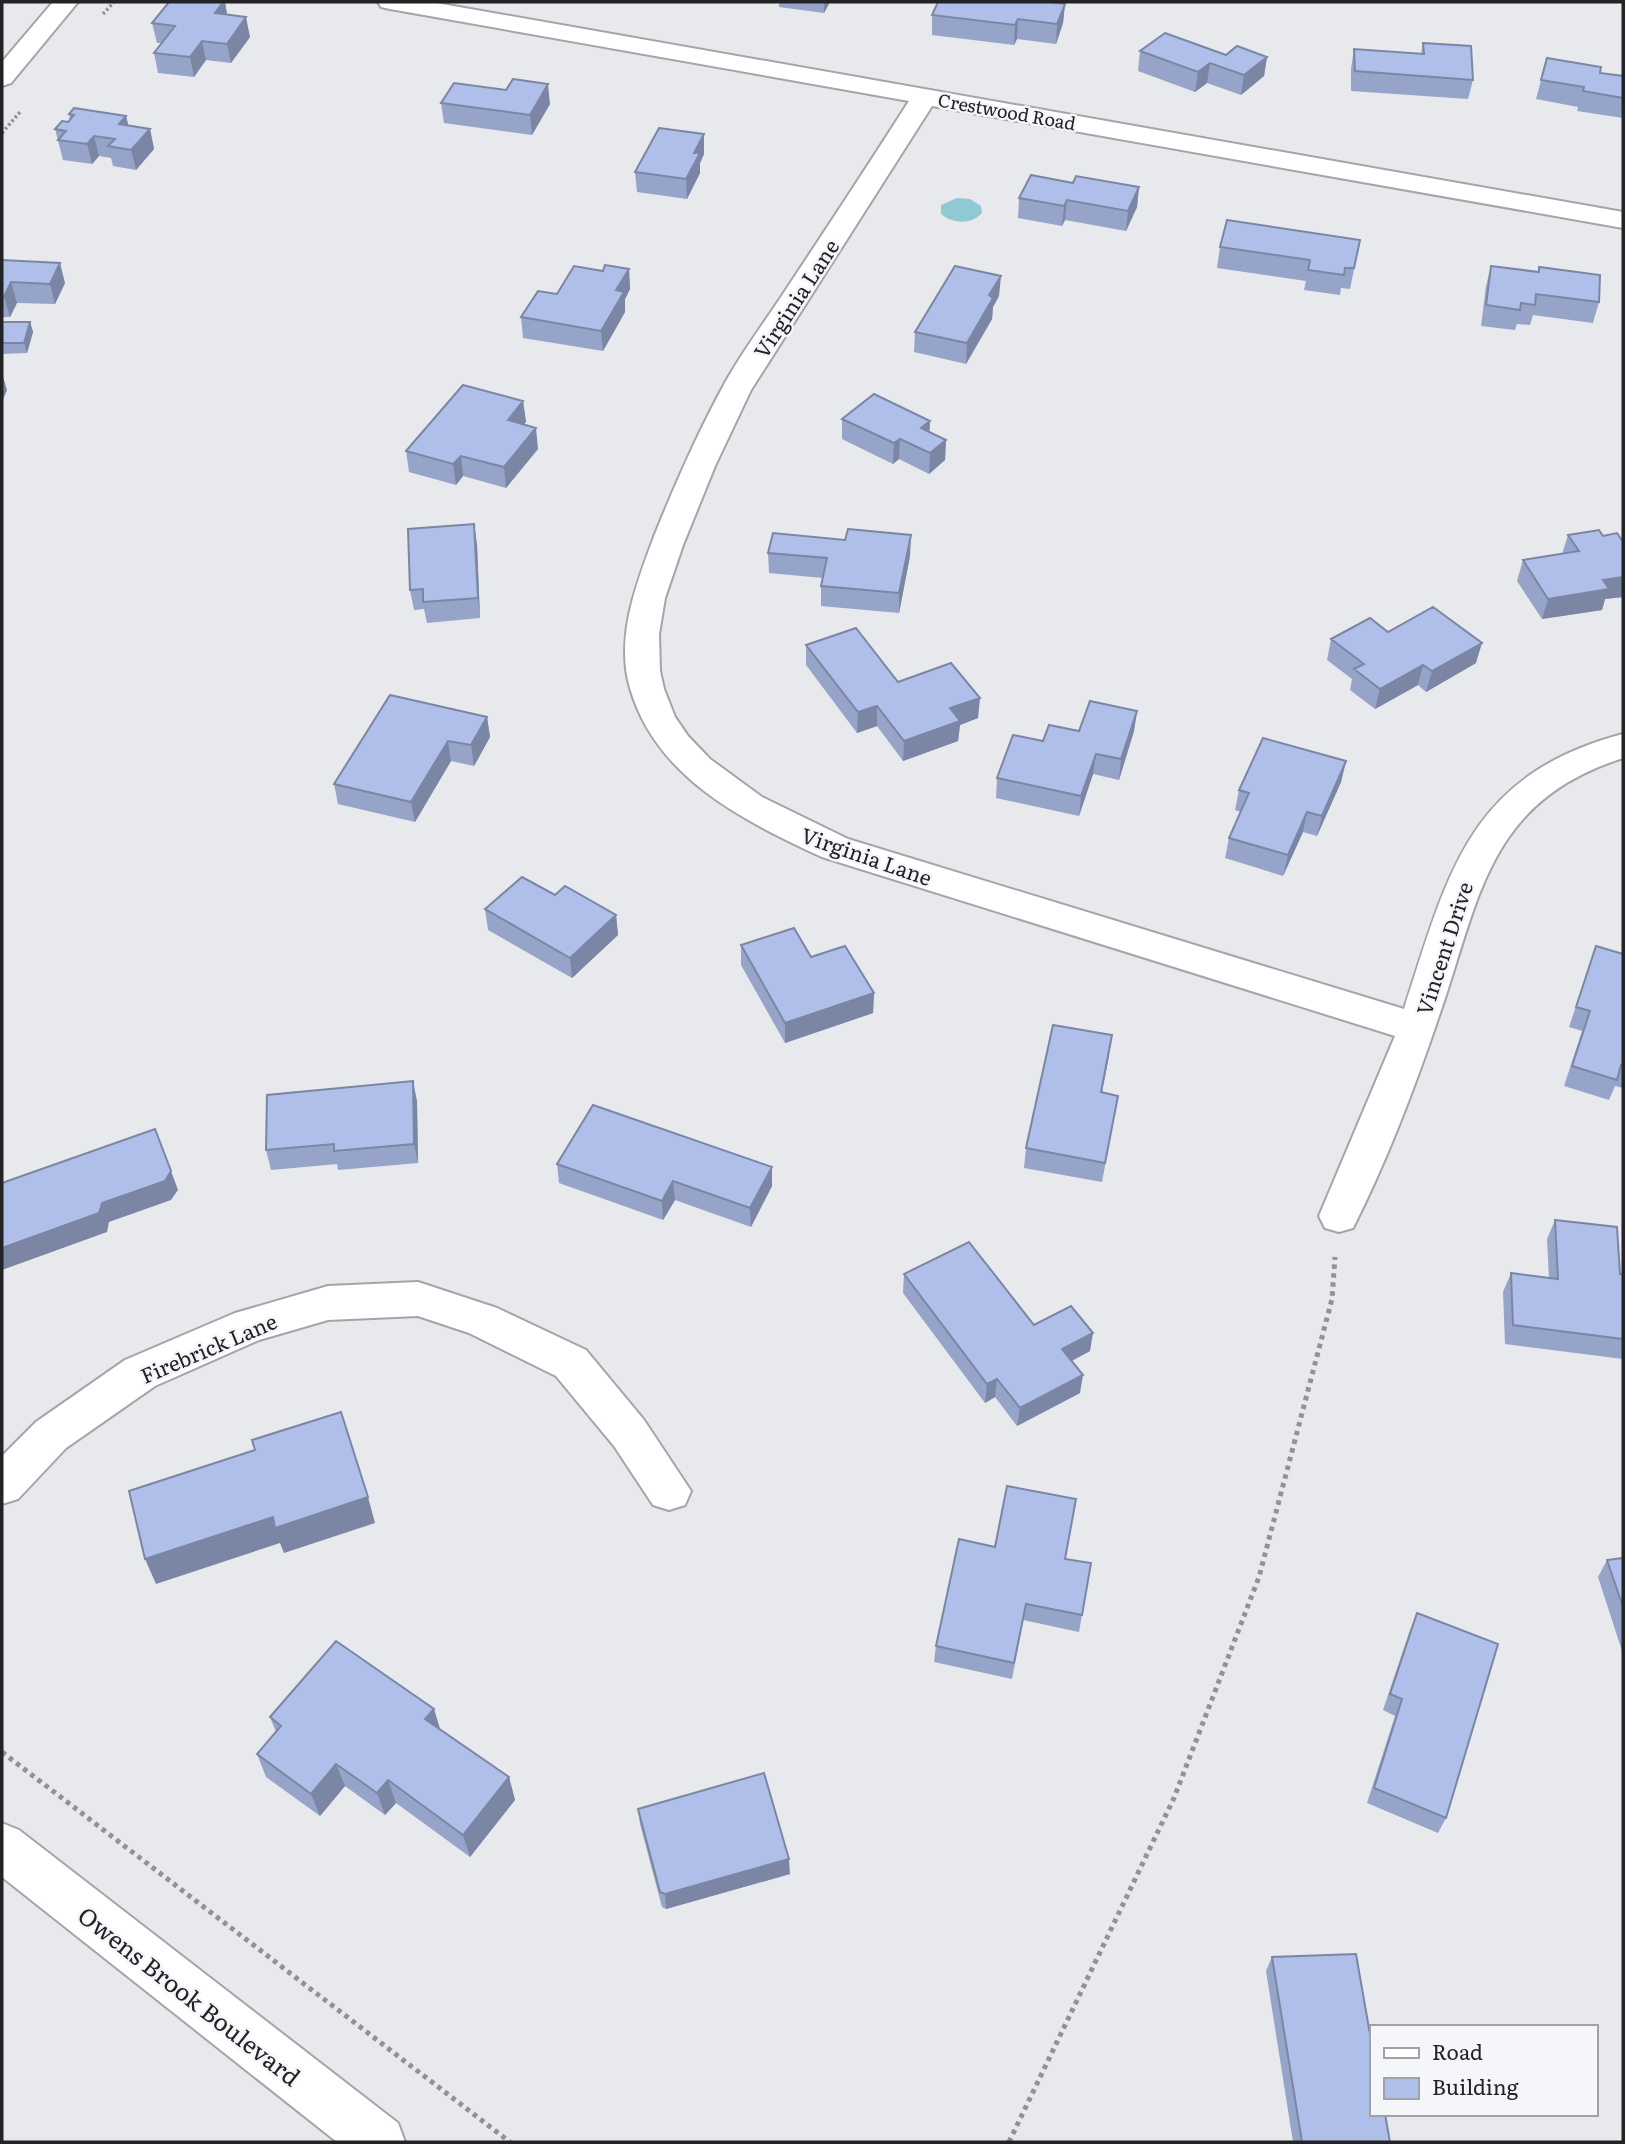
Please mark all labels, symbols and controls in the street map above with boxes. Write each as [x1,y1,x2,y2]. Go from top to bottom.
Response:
street label: Crestwood Road [936,86,1078,136]
street label: Virginia Lane [745,232,845,364]
street label: Virginia Lane [797,818,937,892]
street label: Vincent Drive [1407,877,1479,1018]
street label: Firebrick Lane [135,1304,281,1390]
street label: Owens Brook Boulevard [71,1897,309,2093]
legend [1370,2025,1597,2116]
text: Road [1432,2035,1483,2066]
text: Building [1432,2070,1519,2101]

